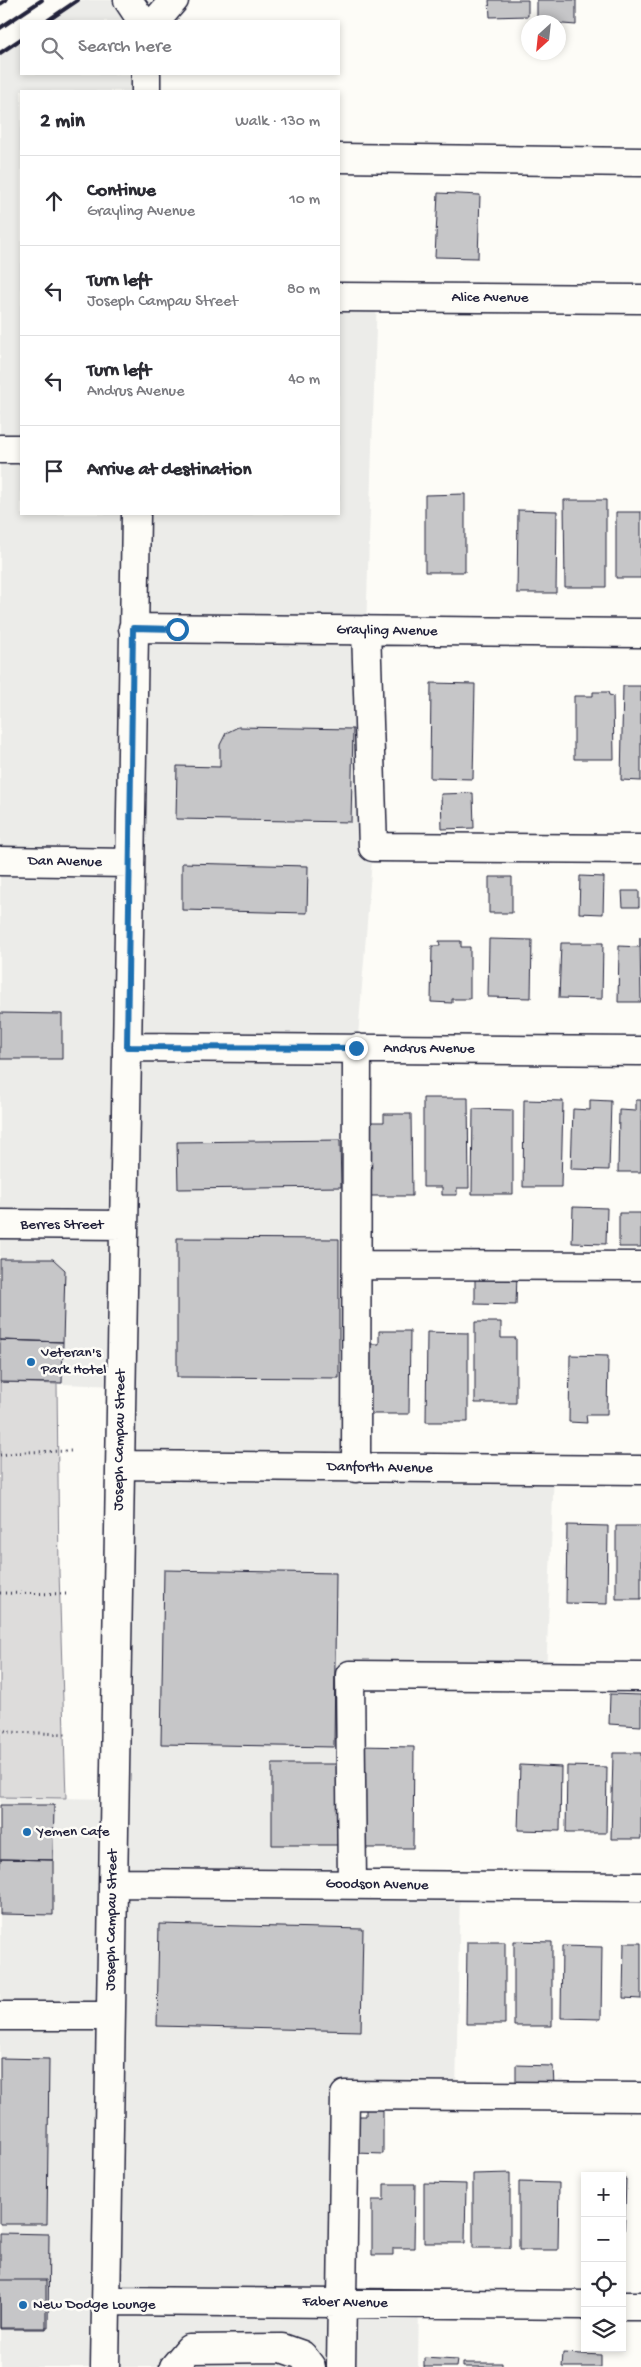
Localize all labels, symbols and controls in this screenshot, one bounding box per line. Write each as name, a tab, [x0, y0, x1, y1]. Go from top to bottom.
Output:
north arrow	[521, 15, 566, 60]
search box	[20, 20, 340, 75]
icon: search	[38, 34, 66, 62]
text: Search here	[78, 36, 172, 59]
text: 2 min	[40, 110, 85, 135]
text: Walk · 130 m	[235, 113, 320, 132]
text: Continue	[87, 180, 156, 203]
icon: ahead	[40, 187, 68, 215]
text: 10 m	[289, 191, 320, 210]
text: Grayling Avenue	[87, 203, 195, 222]
text: Turn left	[87, 270, 151, 293]
icon: left	[40, 277, 68, 305]
text: 80 m	[287, 281, 320, 300]
street label: Alice Avenue	[452, 289, 529, 307]
text: Joseph Campau Street	[87, 293, 238, 312]
text: Turn left	[87, 360, 151, 383]
icon: left	[40, 367, 68, 395]
text: 40 m	[288, 371, 320, 390]
text: Andrus Avenue	[87, 383, 184, 402]
icon: arrive	[40, 457, 68, 485]
text: Arrive at destination	[87, 459, 251, 482]
route start	[166, 618, 189, 641]
street label: Grayling Avenue	[336, 621, 438, 641]
street label: Dan Avenue	[27, 852, 102, 872]
route end	[345, 1037, 368, 1060]
street label: Andrus Avenue	[383, 1040, 475, 1058]
street label: Berres Street	[20, 1216, 105, 1234]
place label: Veteran's Park Hotel	[40, 1344, 107, 1379]
marker: Veteran's Park Hotel	[25, 1356, 37, 1368]
street label: Joseph Campau Street	[110, 1367, 130, 1511]
street label: Danforth Avenue	[326, 1458, 433, 1478]
place label: Yemen Cafe	[35, 1823, 110, 1841]
marker: Yemen Cafe	[21, 1826, 33, 1838]
street label: Joseph Campau Street	[102, 1847, 122, 1991]
street label: Goodson Avenue	[325, 1875, 429, 1895]
map controls	[581, 2172, 626, 2352]
button: +	[581, 2172, 626, 2217]
button: −	[581, 2217, 626, 2262]
button: locate	[581, 2262, 626, 2307]
street label: Faber Avenue	[301, 2293, 388, 2313]
place label: New Dodge Lounge	[33, 2296, 156, 2314]
marker: New Dodge Lounge	[17, 2299, 29, 2311]
button: layers	[581, 2307, 626, 2352]

